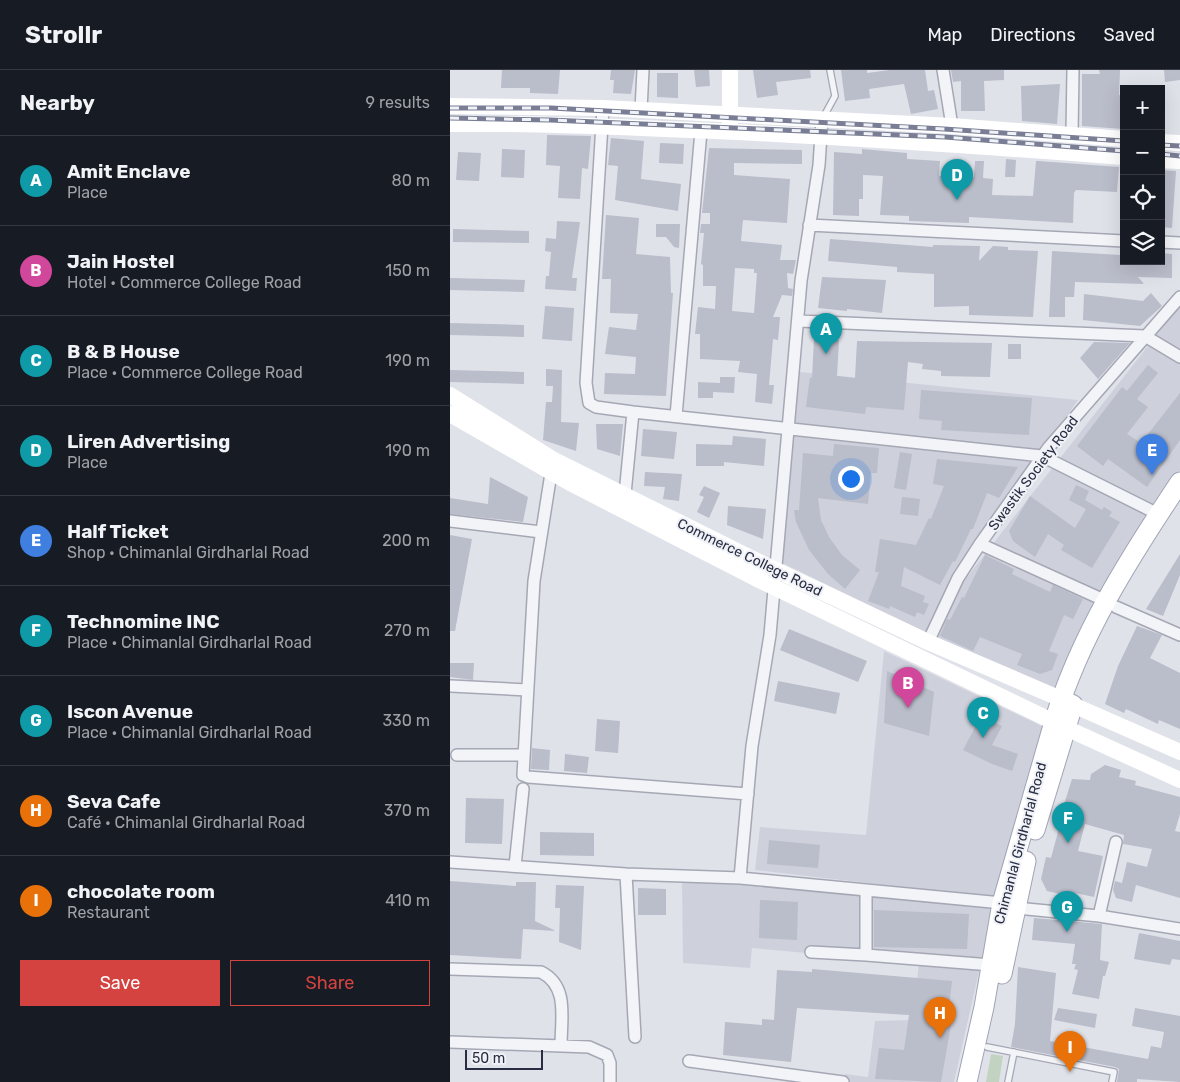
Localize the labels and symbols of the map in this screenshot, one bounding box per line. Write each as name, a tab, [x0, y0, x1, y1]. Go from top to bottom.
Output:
pin: D	[941, 159, 973, 200]
pin: A	[810, 313, 842, 354]
street label: Swastik Society Road	[985, 413, 1082, 534]
pin: E	[1136, 434, 1168, 475]
your location	[838, 466, 864, 492]
street label: Commerce College Road	[675, 515, 825, 600]
pin: B	[892, 667, 924, 708]
pin: C	[967, 697, 999, 738]
street label: Chimanlal Girdharlal Road	[991, 760, 1050, 926]
pin: F	[1052, 802, 1084, 843]
pin: G	[1051, 891, 1083, 932]
pin: H	[924, 997, 956, 1038]
pin: I	[1054, 1031, 1086, 1072]
scale bar	[465, 1047, 542, 1070]

